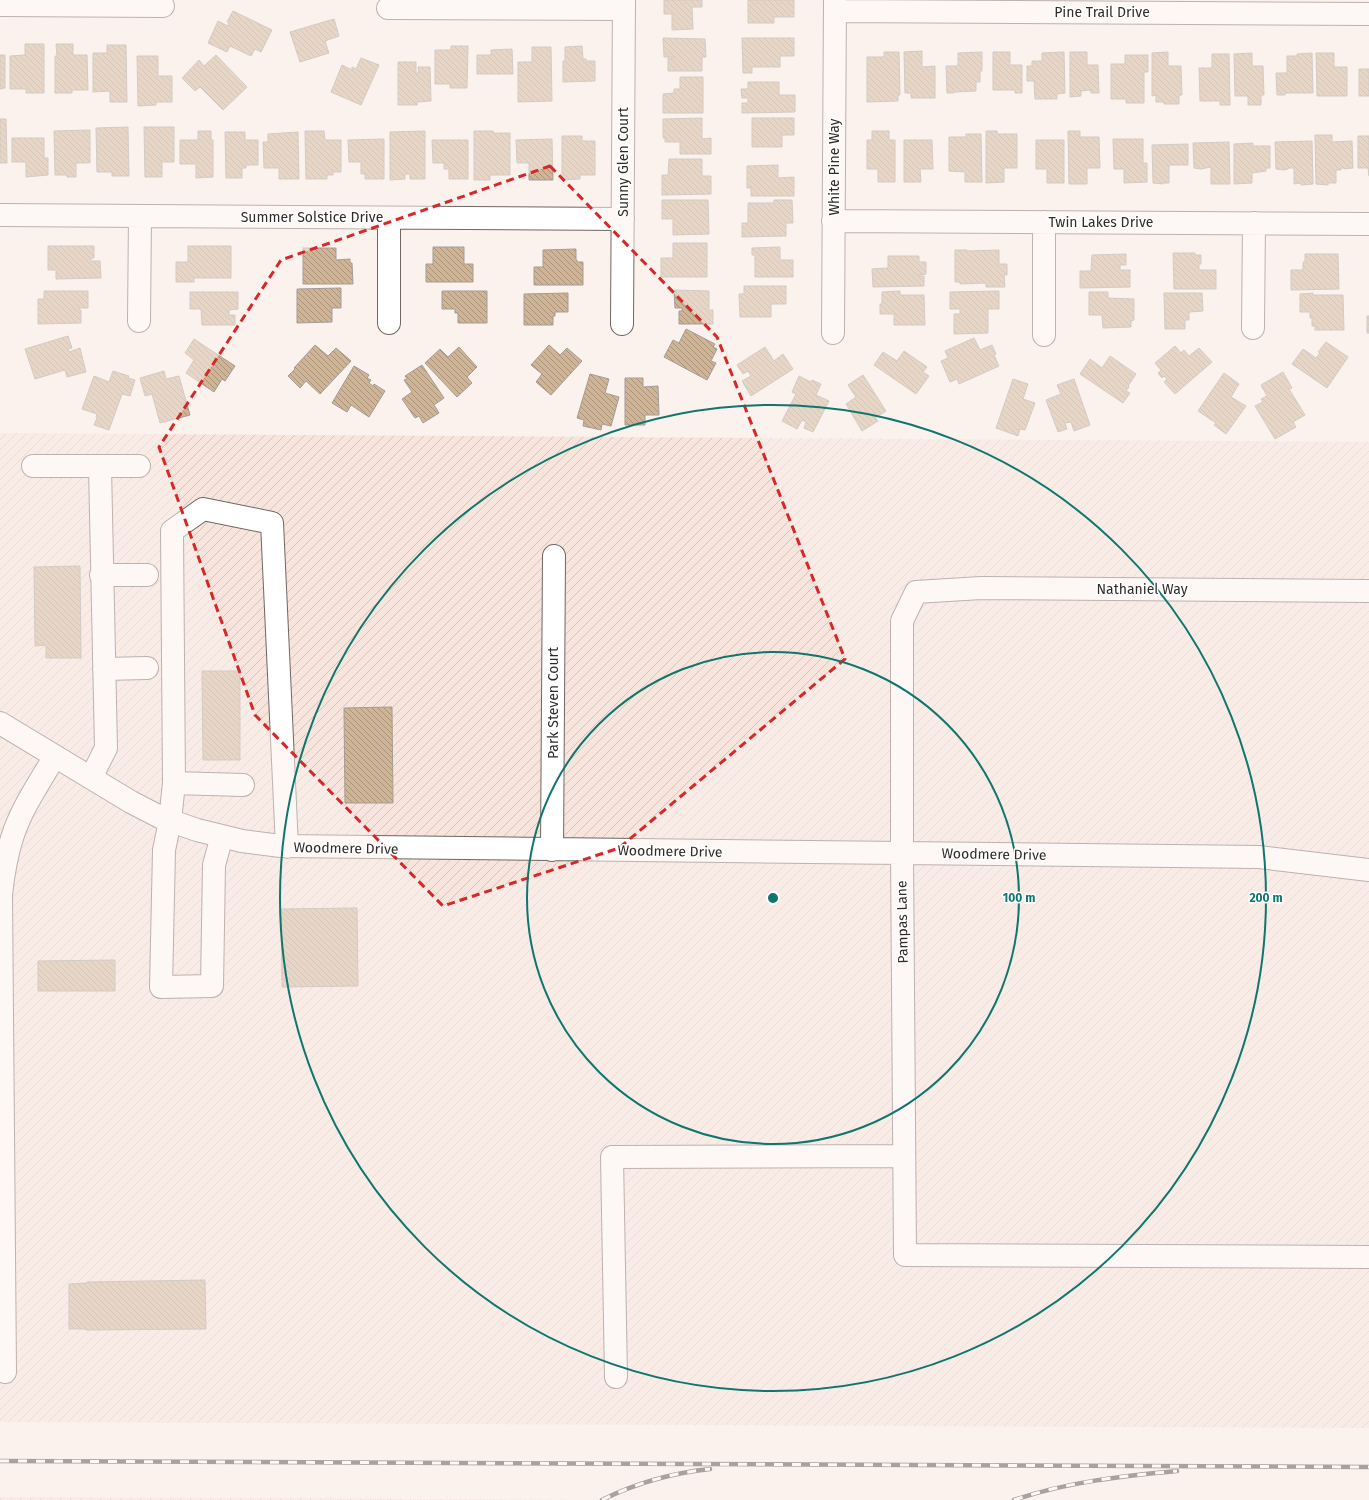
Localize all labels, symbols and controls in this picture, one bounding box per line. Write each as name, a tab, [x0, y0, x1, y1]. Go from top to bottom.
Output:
street label: Pine Trail Drive	[1054, 4, 1150, 21]
street label: Sunny Glen Court	[615, 106, 632, 217]
street label: White Pine Way	[826, 118, 843, 215]
street label: Summer Solstice Drive	[241, 209, 383, 226]
street label: Twin Lakes Drive	[1049, 214, 1153, 231]
street label: Nathaniel Way	[1096, 581, 1188, 598]
street label: Park Steven Court	[545, 646, 562, 759]
street label: Woodmere Drive	[293, 839, 399, 858]
street label: Woodmere Drive	[617, 842, 723, 861]
street label: Woodmere Drive	[941, 845, 1047, 864]
street label: Pampas Lane	[893, 880, 912, 964]
centre of rings	[766, 891, 780, 905]
text: 100 m	[1003, 891, 1035, 905]
text: 200 m	[1249, 891, 1283, 905]

